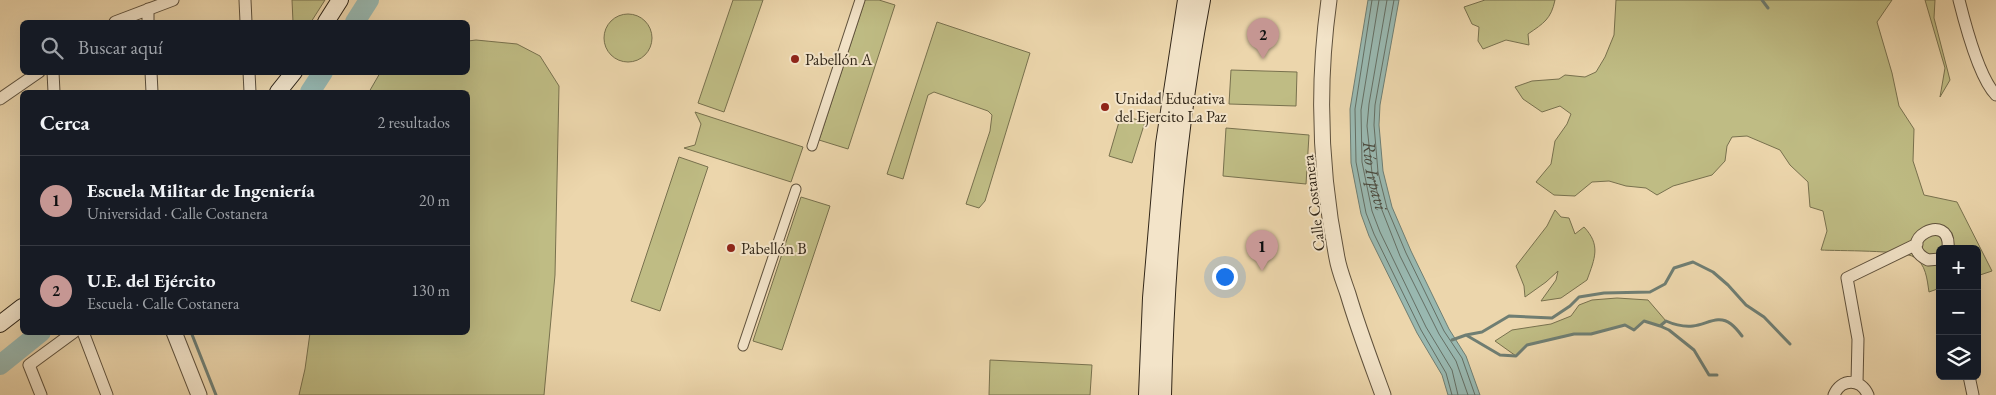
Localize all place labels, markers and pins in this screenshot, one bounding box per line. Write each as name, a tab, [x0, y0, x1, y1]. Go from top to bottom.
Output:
pin: 2	[1247, 18, 1279, 59]
place label: Pabellón A	[805, 49, 873, 70]
marker: Pabellón A	[789, 53, 801, 65]
place label: Unidad Educativa del Ejercito La Paz	[1115, 88, 1226, 127]
marker: Unidad Educativa del Ejercito La Paz	[1099, 101, 1111, 113]
pin: 1	[1246, 230, 1278, 271]
place label: Pabellón B	[741, 238, 807, 259]
marker: Pabellón B	[725, 242, 737, 254]

